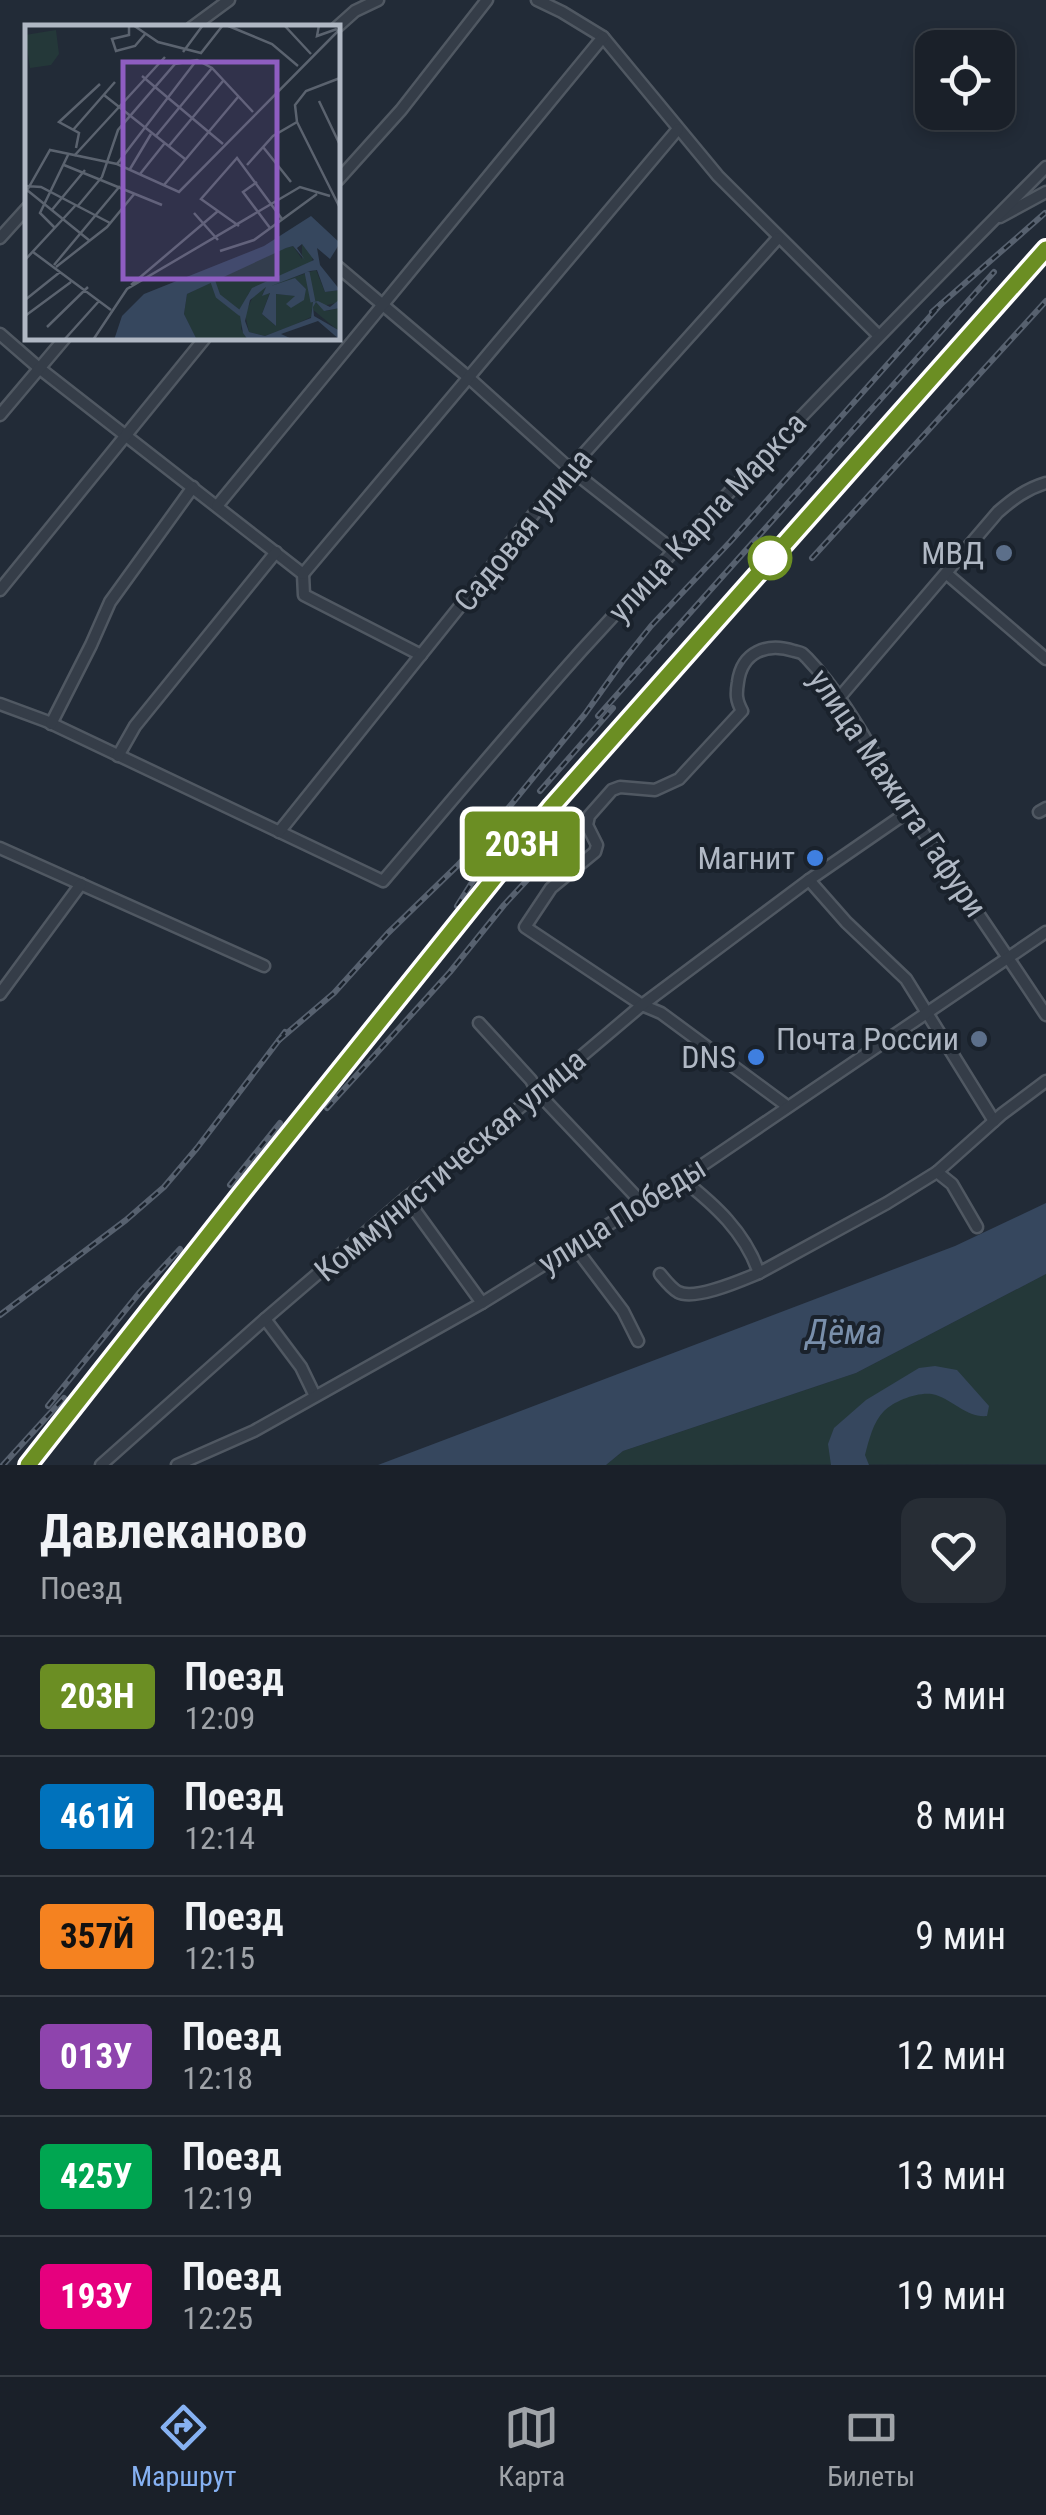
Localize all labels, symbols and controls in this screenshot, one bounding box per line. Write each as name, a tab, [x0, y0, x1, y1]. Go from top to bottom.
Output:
inset map	[25, 25, 340, 340]
map controls	[915, 30, 1015, 130]
button: locate	[915, 30, 1015, 130]
street label: улица Карла Маркса	[600, 404, 814, 630]
street label: Садовая улица	[446, 441, 600, 619]
place label: МВД	[921, 534, 984, 572]
unlabelled marker	[749, 537, 791, 579]
marker: МВД	[993, 542, 1015, 564]
street label: улица Мажита Гафури	[801, 662, 995, 924]
line badge: 203Н	[452, 812, 592, 876]
text: 203Н	[485, 824, 559, 865]
place label: Магнит	[697, 839, 795, 877]
marker: Магнит	[804, 847, 826, 869]
place label: Почта России	[776, 1020, 959, 1058]
marker: Почта России	[968, 1028, 990, 1050]
place label: DNS	[681, 1038, 736, 1076]
street label: Коммунистическая улица	[307, 1041, 593, 1289]
marker: DNS	[745, 1046, 767, 1068]
street label: улица Победы	[531, 1149, 713, 1281]
water label: Дёма	[804, 1312, 882, 1353]
button: heart	[901, 1498, 1006, 1603]
text: Давлеканово	[40, 1503, 307, 1560]
text: Поезд	[40, 1569, 122, 1607]
text: Поезд	[185, 1655, 284, 1699]
text: 3 мин	[915, 1674, 1006, 1718]
text: 203Н	[60, 1676, 135, 1717]
text: 12:09	[185, 1699, 255, 1737]
text: Поезд	[184, 1775, 283, 1819]
text: 8 мин	[915, 1794, 1006, 1838]
text: 461Й	[60, 1796, 134, 1837]
text: 12:14	[184, 1819, 255, 1857]
text: Поезд	[184, 1895, 283, 1939]
text: 9 мин	[915, 1914, 1006, 1958]
text: 357Й	[60, 1916, 134, 1957]
text: 12:15	[184, 1939, 255, 1977]
text: Поезд	[182, 2015, 281, 2059]
text: 12 мин	[897, 2034, 1006, 2078]
text: 013У	[60, 2036, 132, 2077]
text: 12:18	[182, 2059, 253, 2097]
text: Поезд	[182, 2135, 281, 2179]
text: 13 мин	[897, 2154, 1006, 2198]
text: 425У	[60, 2156, 132, 2197]
text: 12:19	[182, 2179, 253, 2217]
text: Поезд	[182, 2255, 281, 2299]
text: 19 мин	[897, 2274, 1006, 2318]
text: 193У	[60, 2276, 132, 2317]
text: 12:25	[182, 2299, 253, 2337]
tab: Маршрут	[131, 2400, 236, 2493]
tab: Карта	[498, 2400, 565, 2493]
tab: Билеты	[827, 2400, 915, 2493]

